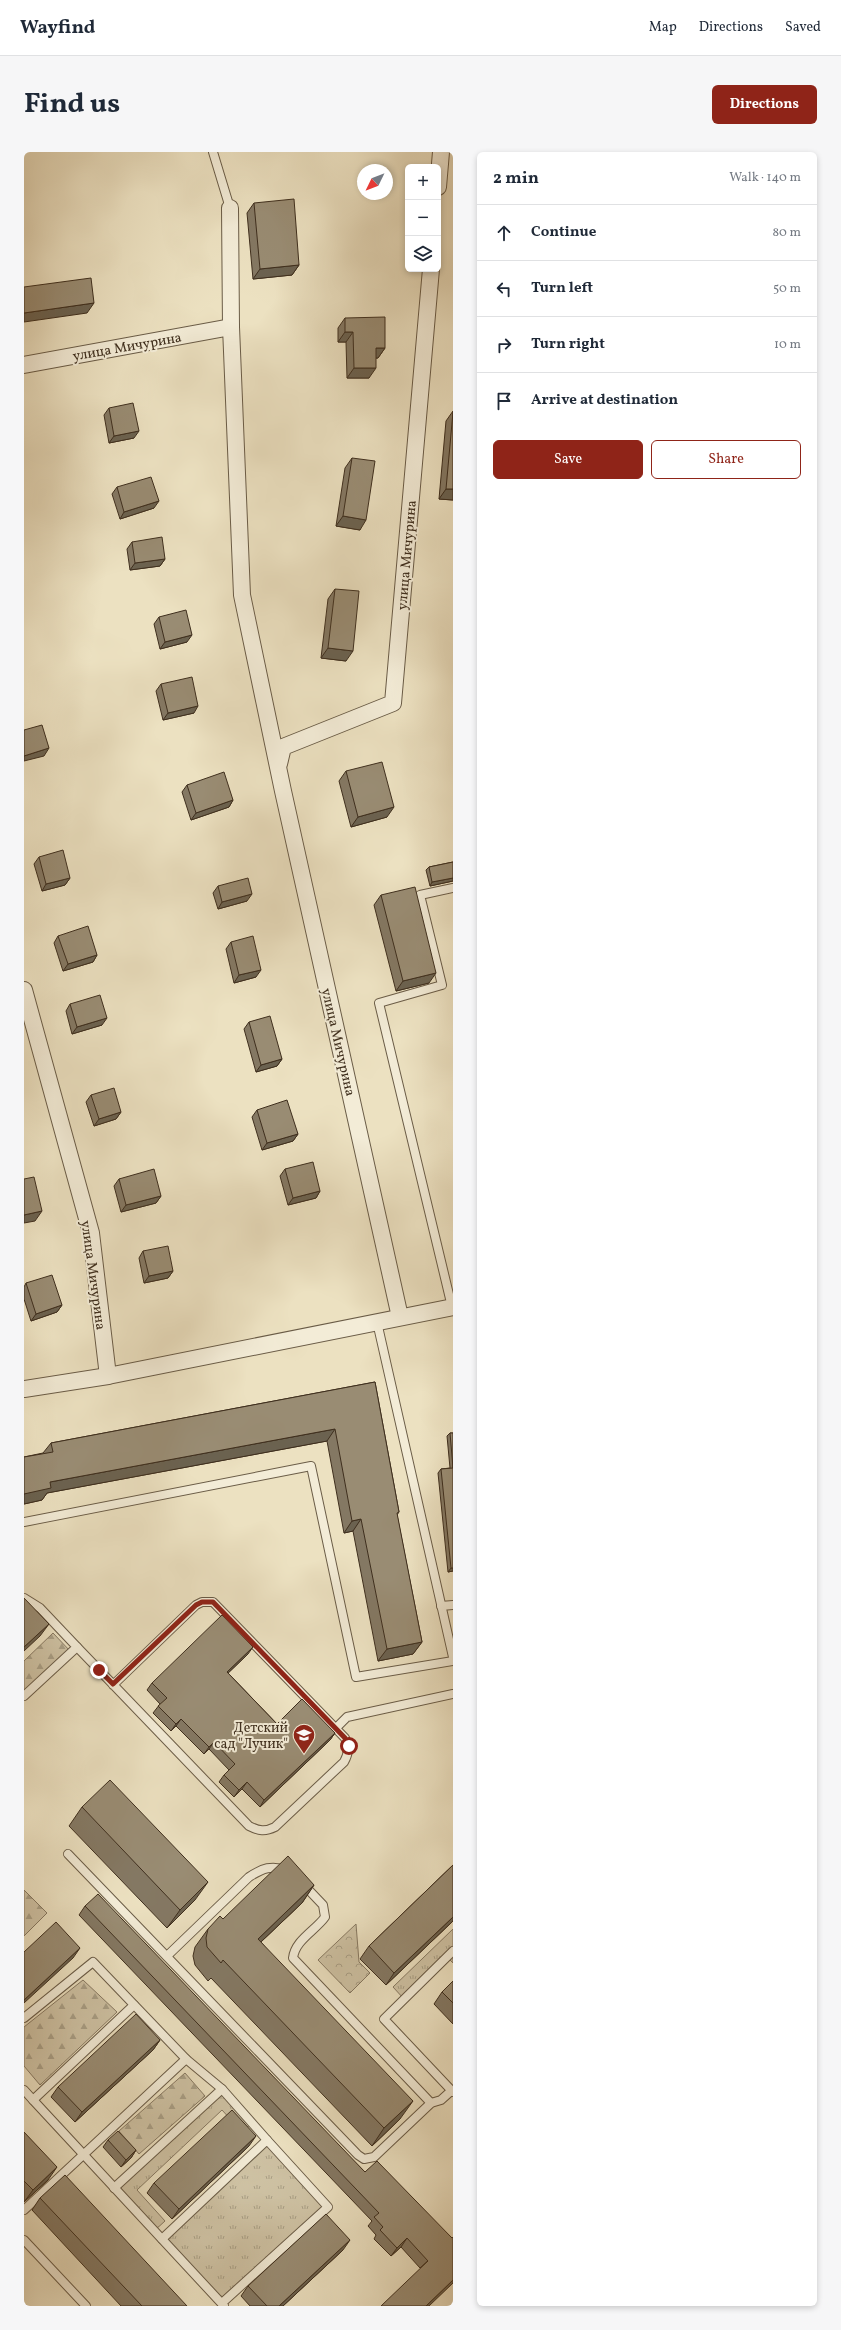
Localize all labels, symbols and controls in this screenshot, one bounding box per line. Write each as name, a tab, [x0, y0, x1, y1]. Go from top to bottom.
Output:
text: Wayfind	[20, 15, 95, 41]
text: Map	[649, 18, 677, 37]
text: Directions	[699, 18, 763, 37]
text: Saved	[785, 18, 821, 37]
text: Find us	[24, 85, 120, 124]
button: Directions	[712, 85, 817, 124]
north arrow	[357, 164, 393, 200]
map controls	[405, 164, 441, 272]
button: +	[405, 164, 441, 200]
text: 2 min	[493, 167, 539, 190]
text: Walk · 140 m	[729, 169, 801, 187]
button: −	[405, 200, 441, 236]
icon: ahead	[493, 222, 515, 244]
text: Continue	[531, 222, 596, 243]
text: 80 m	[772, 224, 801, 242]
button: layers	[405, 236, 441, 272]
icon: left	[493, 278, 515, 300]
text: Turn left	[531, 278, 593, 299]
text: 50 m	[773, 280, 801, 298]
street label: улица Мичурина	[71, 329, 183, 366]
icon: right	[493, 334, 515, 356]
text: Turn right	[531, 334, 605, 355]
text: 10 m	[774, 336, 801, 354]
icon: arrive	[493, 390, 515, 412]
text: Arrive at destination	[531, 390, 678, 411]
button: Save	[493, 440, 643, 479]
button: Share	[651, 440, 801, 479]
street label: улица Мичурина	[393, 499, 422, 611]
street label: улица Мичурина	[316, 986, 359, 1098]
street label: улица Мичурина	[75, 1219, 110, 1331]
route end	[90, 1661, 108, 1679]
place label: Детский сад "Лучик"	[214, 1719, 288, 1754]
school or university icon: Детский сад "Лучик"	[291, 1722, 317, 1755]
route start	[340, 1737, 358, 1755]

